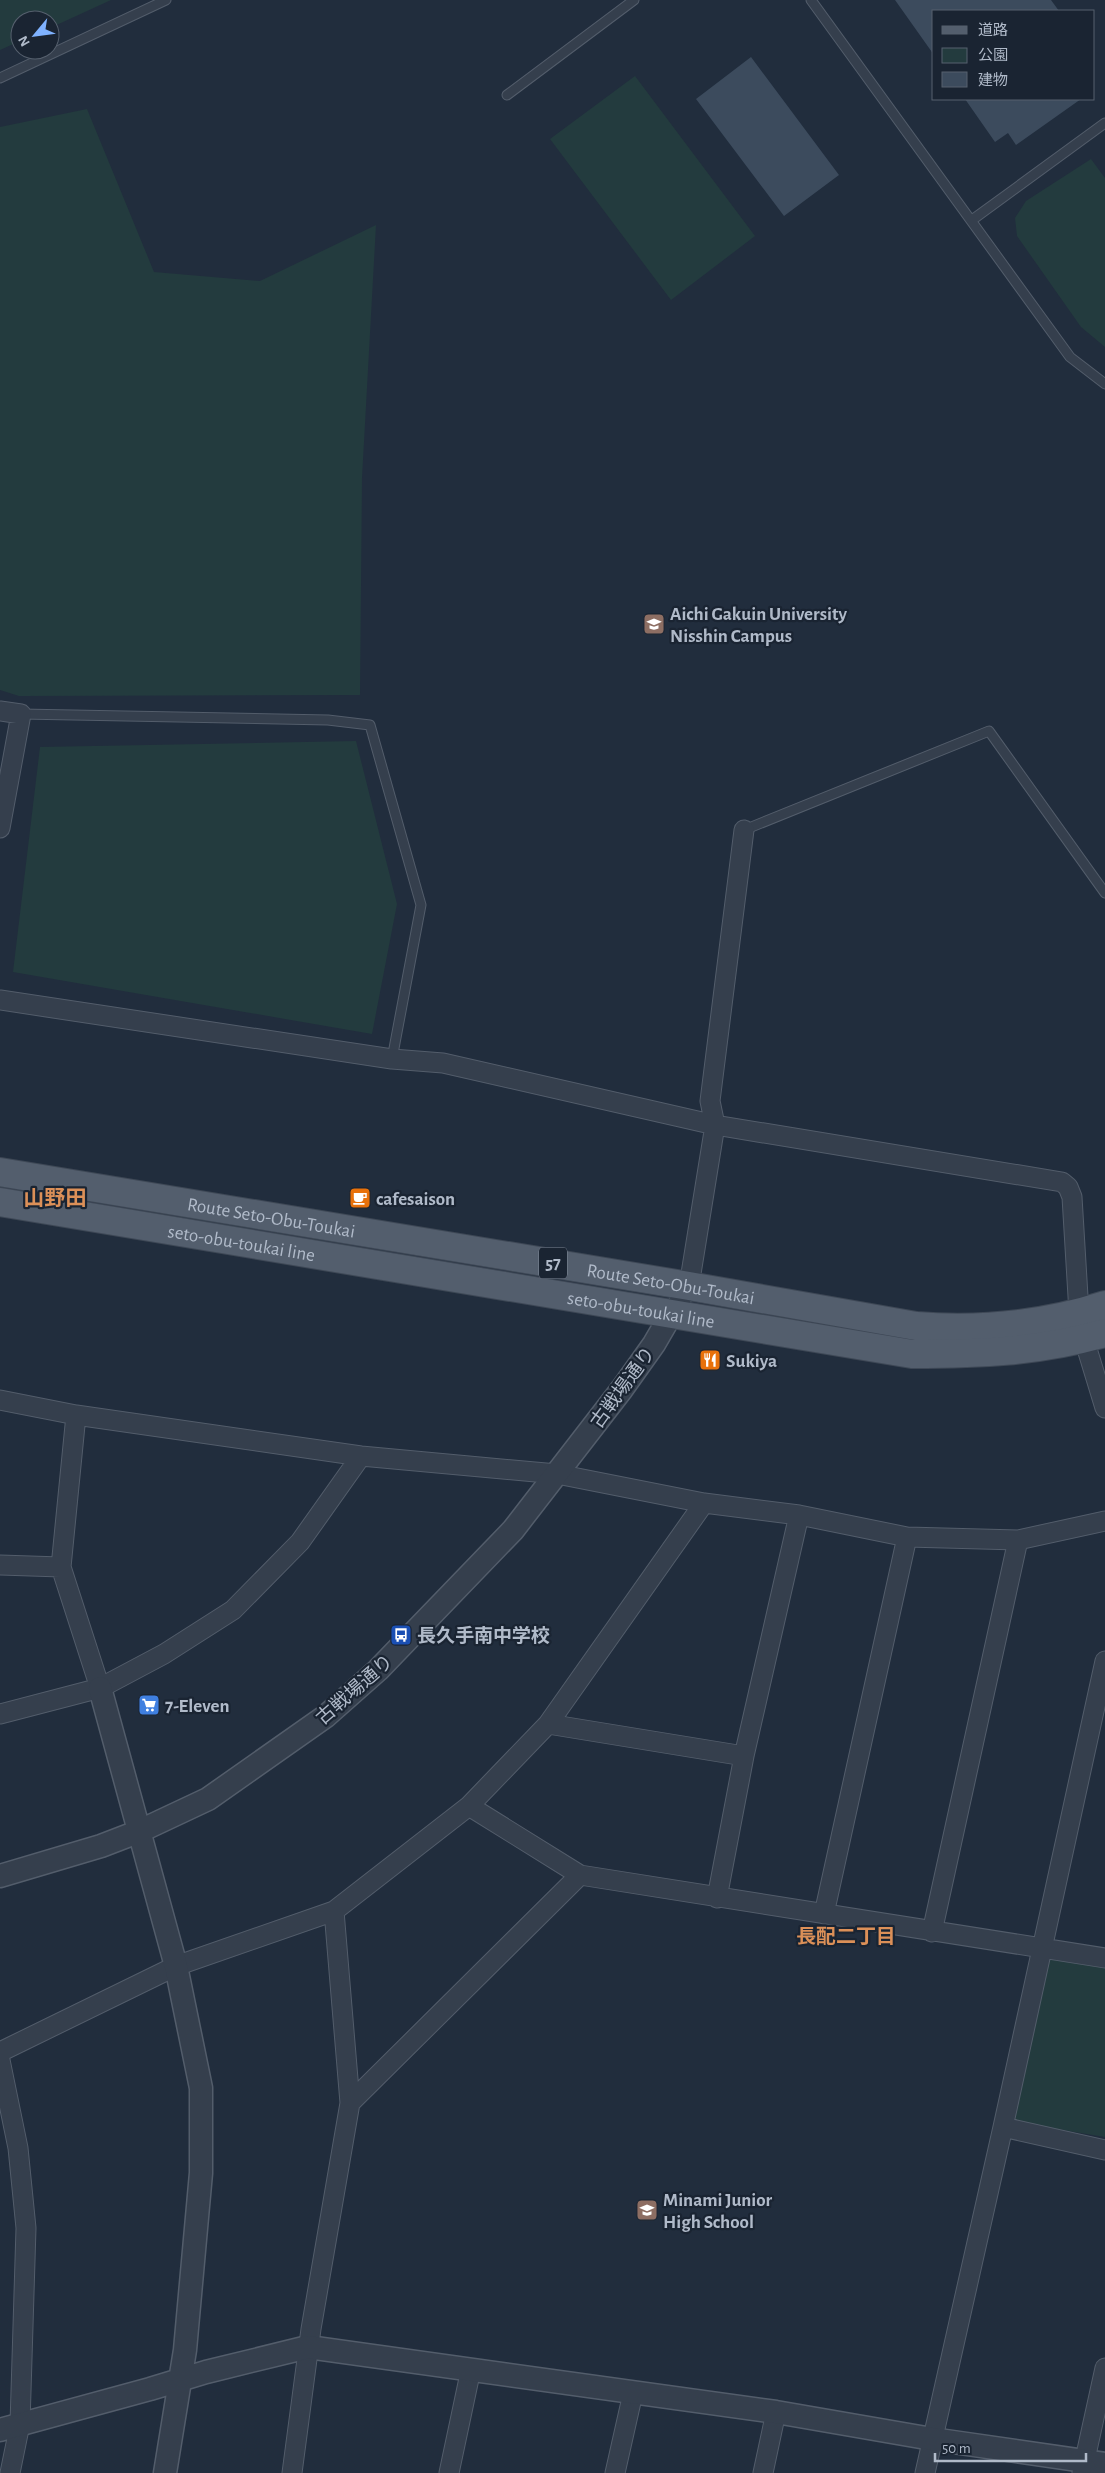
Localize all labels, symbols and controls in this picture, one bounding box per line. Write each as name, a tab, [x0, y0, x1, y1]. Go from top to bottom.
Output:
north arrow	[10, 10, 60, 60]
legend	[932, 10, 1095, 100]
text: 道路	[978, 22, 1008, 38]
text: N	[16, 33, 33, 48]
text: 公園	[978, 47, 1008, 63]
text: 建物	[978, 72, 1008, 88]
place label: Aichi Gakuin University Nisshin Campus	[670, 605, 847, 646]
school or university icon: Aichi Gakuin University Nisshin Campus	[642, 612, 666, 636]
cafe icon: cafesaison	[348, 1186, 372, 1210]
district label: 山野田	[24, 1187, 87, 1209]
place label: cafesaison	[376, 1190, 455, 1209]
street label: Route Seto-Obu-Toukai	[186, 1195, 356, 1242]
street label: seto-obu-toukai line	[166, 1222, 316, 1265]
road number: 57	[539, 1248, 567, 1278]
street label: Route Seto-Obu-Toukai	[585, 1261, 756, 1308]
street label: seto-obu-toukai line	[566, 1289, 716, 1332]
street label: 古戦場通り	[587, 1343, 659, 1432]
restaurant icon: Sukiya	[698, 1348, 722, 1372]
place label: Sukiya	[726, 1352, 777, 1371]
bus stop icon: 長久手南中学校	[389, 1623, 413, 1647]
place label: 長久手南中学校	[417, 1625, 550, 1646]
street label: 古戦場通り	[312, 1651, 397, 1728]
supermarket icon: 7-Eleven	[137, 1693, 161, 1717]
place label: 7-Eleven	[165, 1697, 229, 1716]
district label: 長配二丁目	[796, 1926, 896, 1947]
place label: Minami Junior High School	[663, 2191, 773, 2232]
school or university icon: Minami Junior High School	[635, 2198, 659, 2222]
scale bar	[935, 2430, 1086, 2462]
text: 50 m	[942, 2441, 971, 2456]

